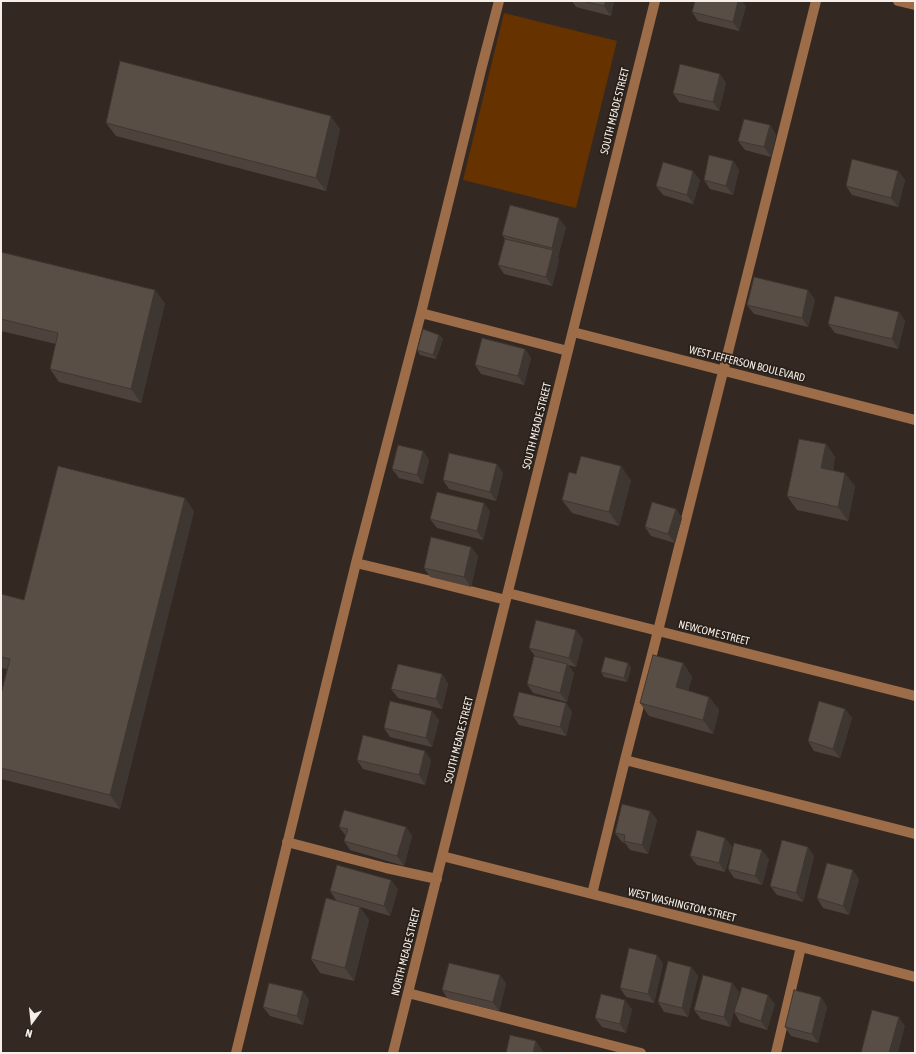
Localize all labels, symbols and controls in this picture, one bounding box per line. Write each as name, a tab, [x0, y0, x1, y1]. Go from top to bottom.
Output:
street label: SOUTH MEADE STREET	[598, 66, 632, 156]
street label: WEST JEFFERSON BOULEVARD	[688, 343, 806, 385]
street label: SOUTH MEADE STREET	[520, 381, 554, 471]
street label: NEWCOME STREET	[677, 618, 751, 648]
street label: SOUTH MEADE STREET	[442, 695, 476, 785]
street label: WEST WASHINGTON STREET	[627, 885, 737, 925]
street label: NORTH MEADE STREET	[389, 907, 423, 997]
north arrow	[12, 1002, 52, 1042]
text: N	[24, 1027, 34, 1040]

